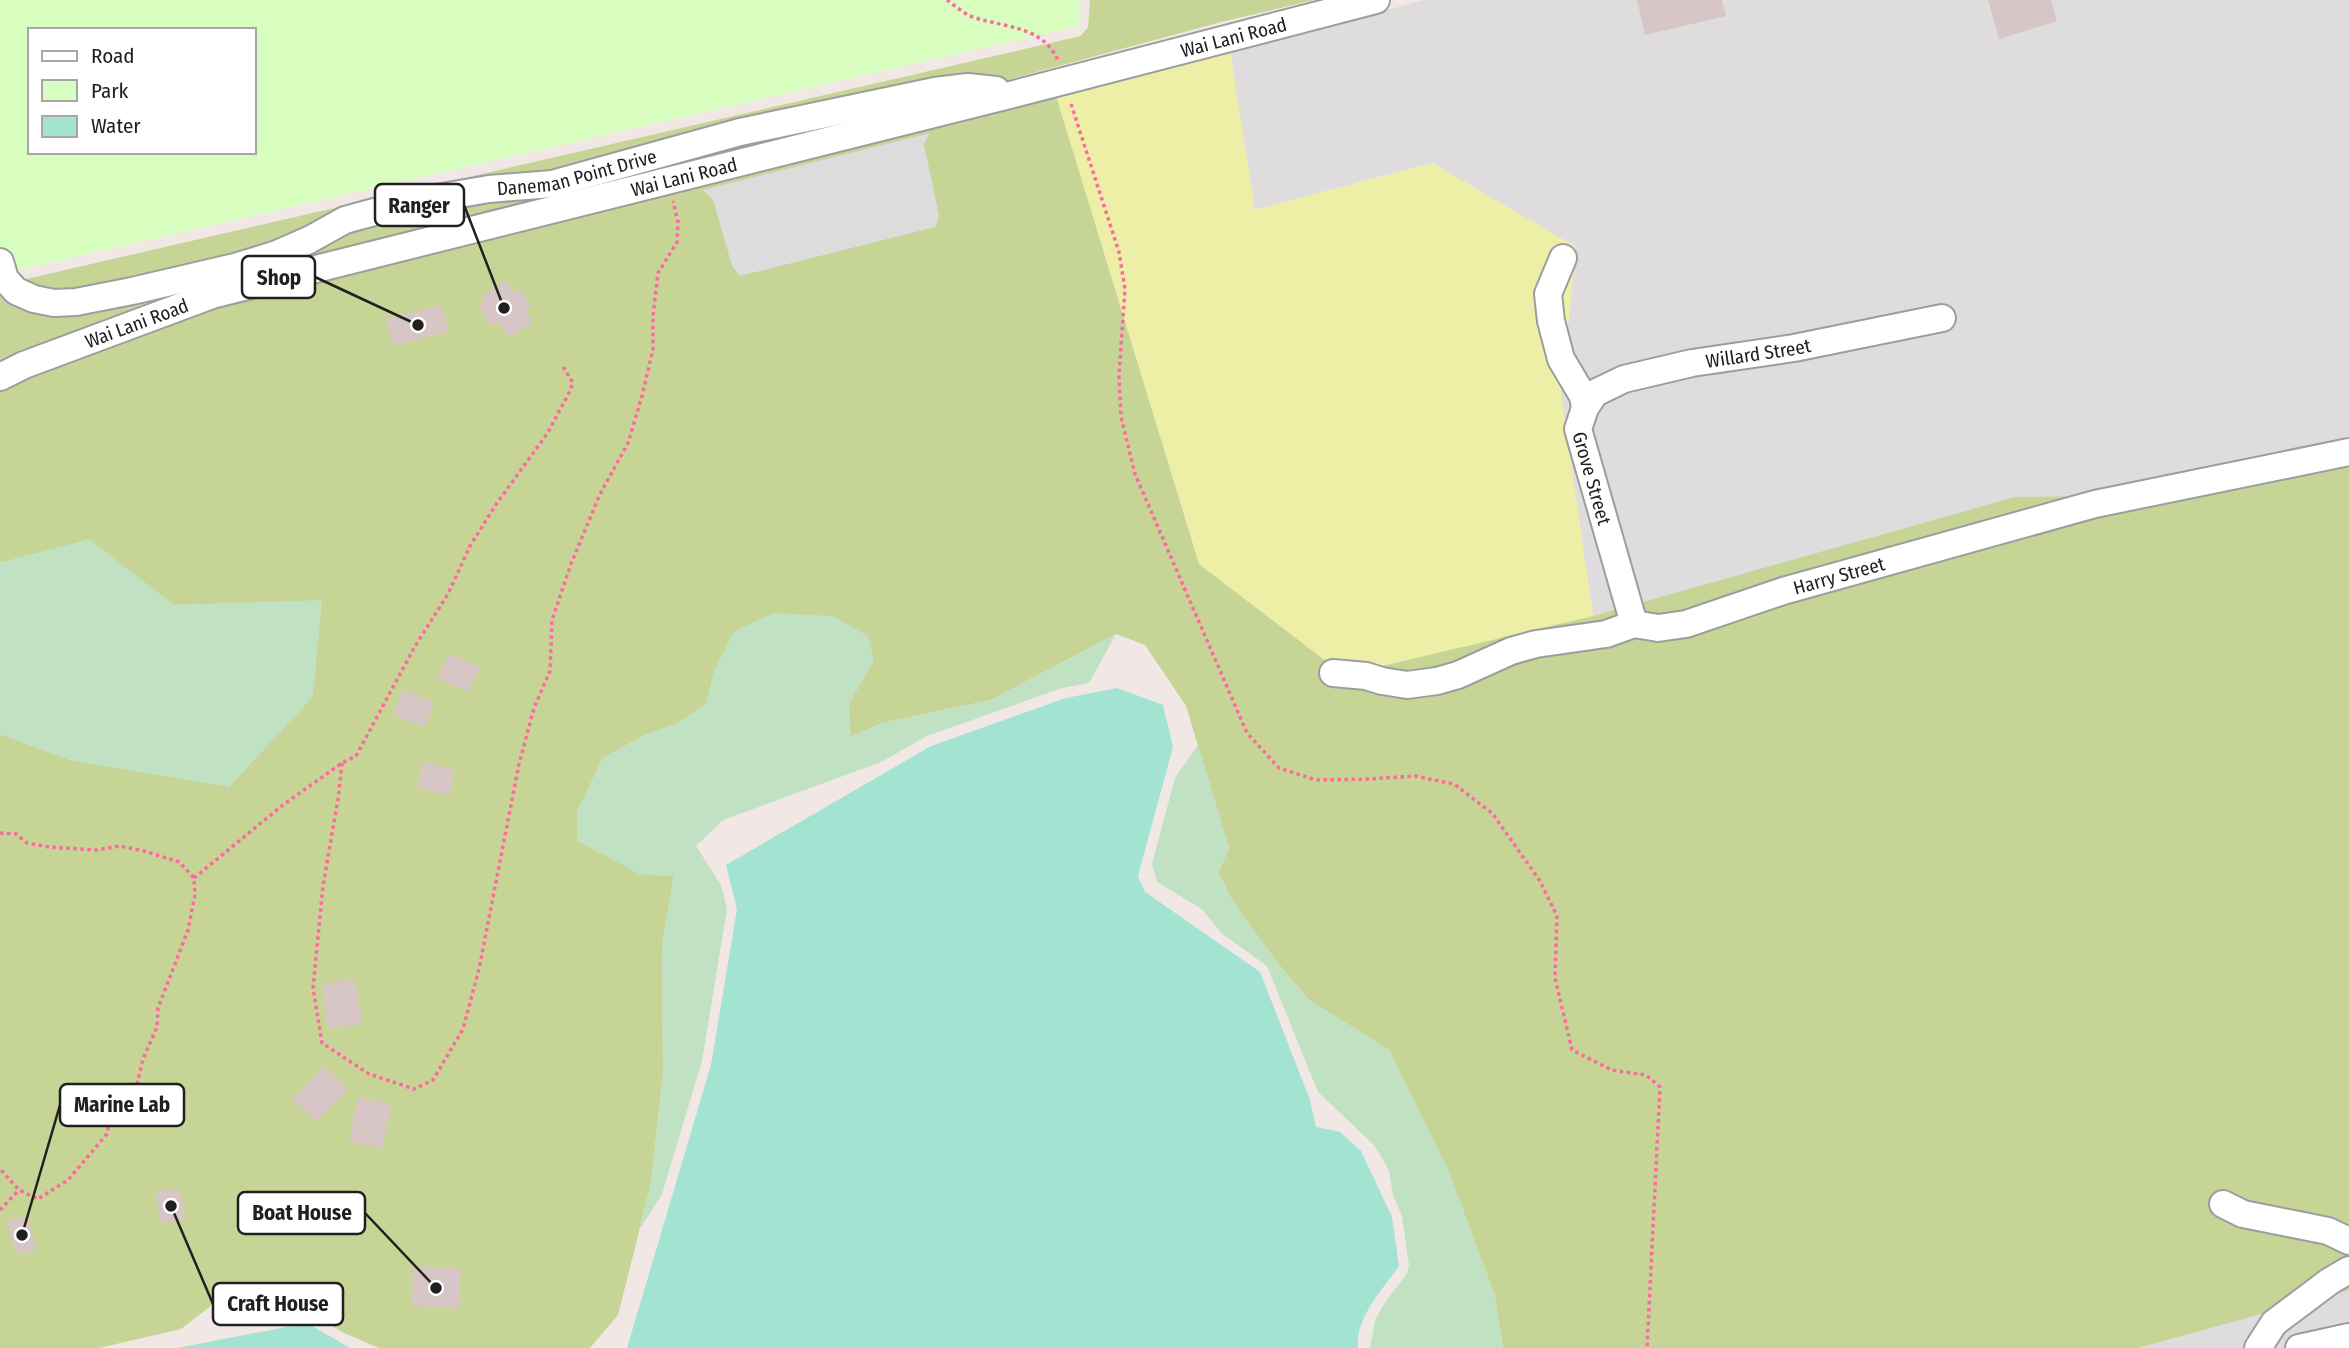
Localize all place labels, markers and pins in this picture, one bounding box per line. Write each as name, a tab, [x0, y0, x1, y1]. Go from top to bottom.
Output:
callout: Ranger	[375, 184, 464, 226]
callout: Shop	[242, 256, 315, 298]
callout: Marine Lab	[60, 1084, 184, 1126]
callout: Boat House	[238, 1192, 365, 1234]
callout: Craft House	[213, 1283, 343, 1325]

